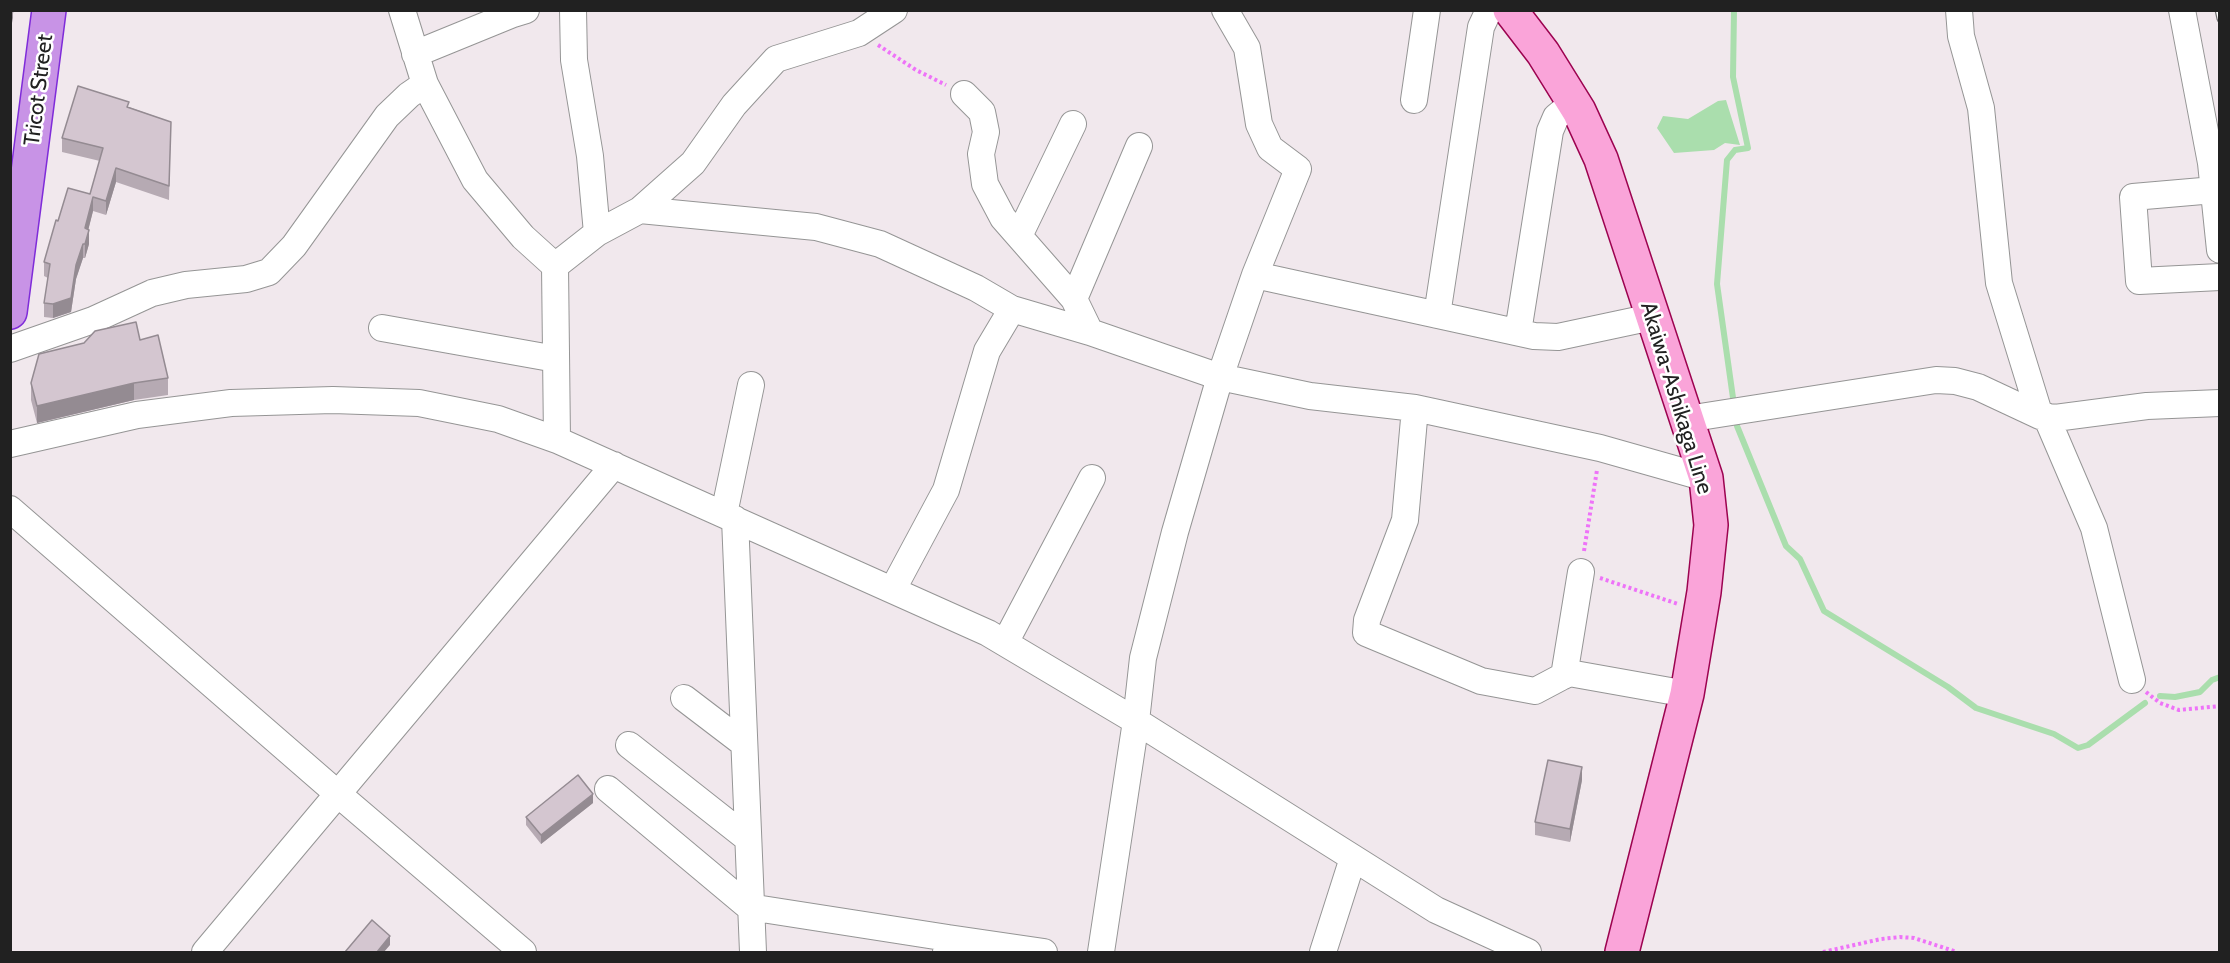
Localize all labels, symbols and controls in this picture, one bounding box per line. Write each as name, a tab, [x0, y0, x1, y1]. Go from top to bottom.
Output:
street label: Tricot Street	[19, 33, 59, 147]
street label: Akaiwa-Ashikaga Line	[1634, 299, 1718, 497]

